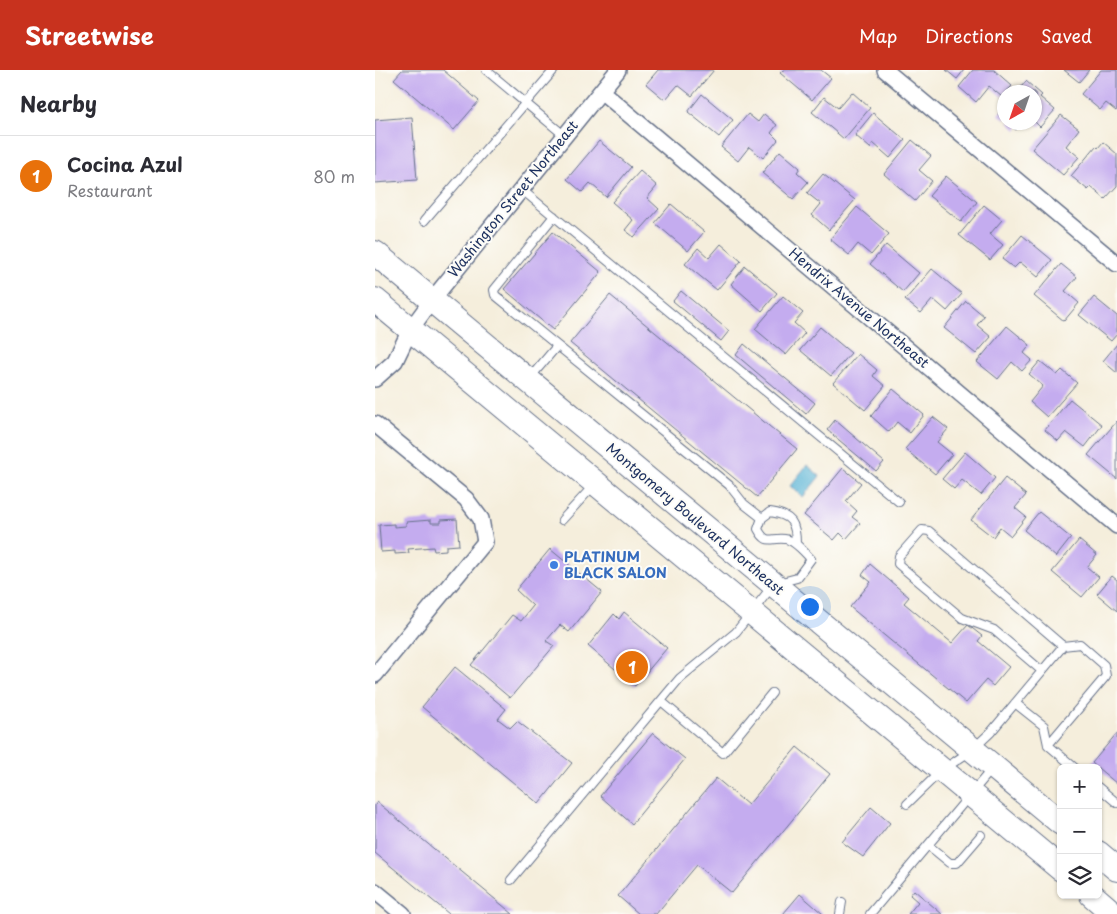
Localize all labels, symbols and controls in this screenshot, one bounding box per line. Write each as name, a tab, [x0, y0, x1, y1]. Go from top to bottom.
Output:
text: Streetwise	[25, 17, 154, 53]
text: Map	[859, 22, 897, 49]
text: Directions	[925, 22, 1013, 49]
text: Saved	[1041, 22, 1092, 49]
north arrow	[997, 85, 1042, 130]
text: Nearby	[20, 87, 97, 119]
street label: Washington Street Northeast	[442, 115, 583, 282]
text: Cocina Azul	[67, 150, 182, 178]
text: 1	[32, 164, 40, 188]
text: 80 m	[313, 164, 355, 188]
text: Restaurant	[67, 178, 153, 202]
street label: Hendrix Avenue Northeast	[785, 243, 934, 373]
street label: Montgomery Boulevard Northeast	[602, 438, 789, 600]
place label: PLATINUM BLACK SALON	[564, 546, 667, 583]
marker: PLATINUM BLACK SALON	[548, 559, 560, 571]
your location	[797, 594, 823, 620]
pin: 1	[616, 648, 648, 686]
map controls	[1057, 764, 1102, 899]
button: +	[1057, 764, 1102, 809]
button: −	[1057, 809, 1102, 854]
button: layers	[1057, 854, 1102, 899]

